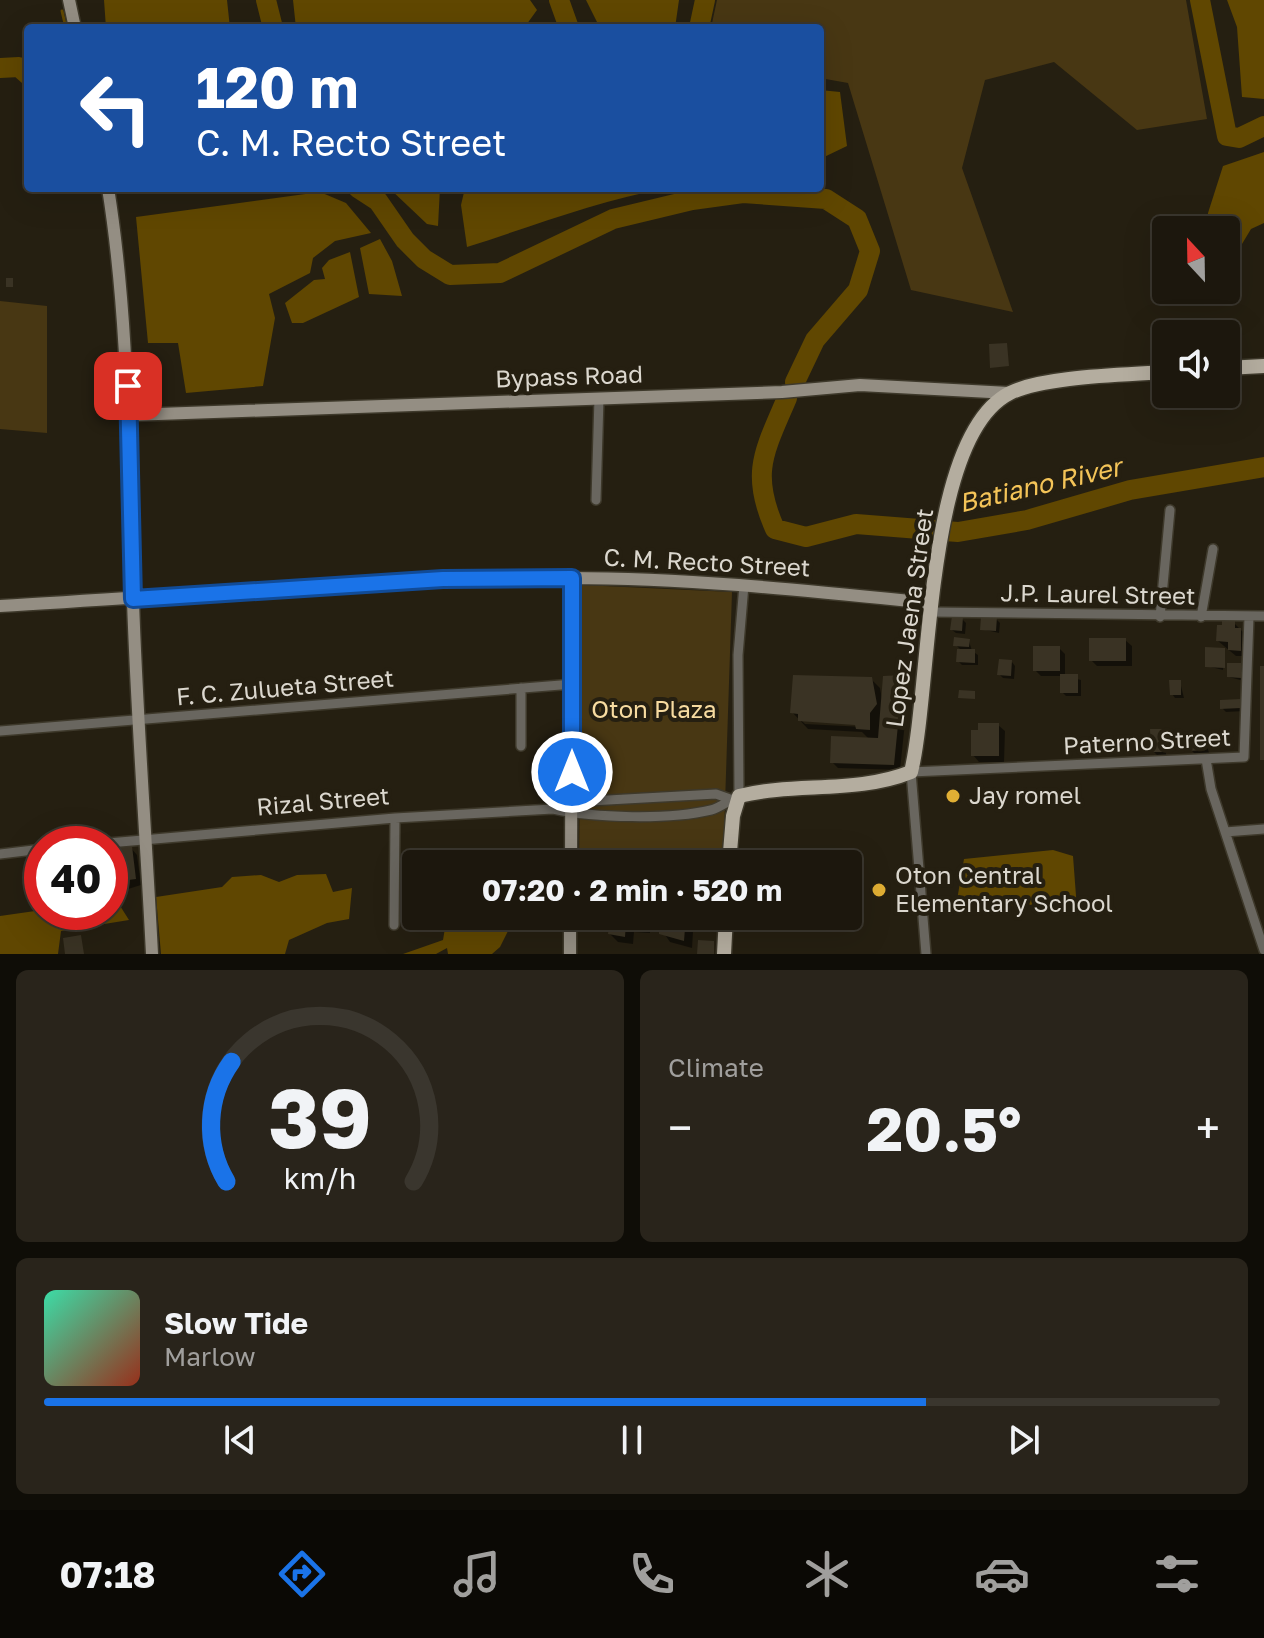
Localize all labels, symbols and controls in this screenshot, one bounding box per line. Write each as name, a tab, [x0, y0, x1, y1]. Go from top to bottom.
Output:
text: 120 m	[196, 53, 358, 120]
icon: left	[64, 56, 168, 160]
text: C. M. Recto Street	[196, 121, 507, 164]
north arrow	[1152, 216, 1240, 304]
map controls	[1152, 216, 1240, 408]
button: sound	[1152, 320, 1240, 408]
pin	[94, 352, 162, 420]
street label: Bypass Road	[495, 358, 643, 393]
icon: arrive	[106, 364, 150, 408]
water label: Batiano River	[956, 450, 1128, 518]
street label: Lopez Jaena Street	[879, 506, 938, 729]
street label: C. M. Recto Street	[603, 542, 811, 581]
street label: J.P. Laurel Street	[1000, 577, 1196, 610]
street label: F. C. Zulueta Street	[175, 663, 395, 710]
park label: Oton Plaza	[591, 694, 717, 723]
street label: Paterno Street	[1062, 722, 1232, 759]
position arrow	[530, 730, 614, 814]
street label: Rizal Street	[255, 780, 391, 821]
place label: Jay romel	[969, 780, 1081, 809]
marker: Jay romel	[944, 787, 962, 805]
speed limit sign: 40	[24, 826, 128, 930]
place label: Oton Central Elementary School	[895, 860, 1113, 917]
text: 07:20 · 2 min · 520 m	[482, 872, 782, 908]
marker: Oton Central Elementary School	[870, 881, 888, 899]
text: Climate	[668, 1052, 764, 1083]
text: 39	[268, 1066, 372, 1166]
text: 20.5°	[867, 1092, 1021, 1164]
text: −	[668, 1101, 692, 1154]
text: +	[1196, 1101, 1220, 1154]
text: km/h	[284, 1161, 356, 1195]
text: Slow Tide	[164, 1305, 308, 1341]
text: Marlow	[164, 1341, 256, 1372]
icon: previous	[218, 1418, 262, 1462]
icon: pause	[610, 1418, 654, 1462]
icon: next	[1002, 1418, 1046, 1462]
icon: directions	[274, 1546, 330, 1602]
icon: music	[449, 1546, 505, 1602]
icon: phone	[624, 1546, 680, 1602]
icon: climate	[799, 1546, 855, 1602]
icon: car	[974, 1546, 1030, 1602]
icon: filters	[1149, 1546, 1205, 1602]
text: 07:18	[59, 1553, 156, 1596]

